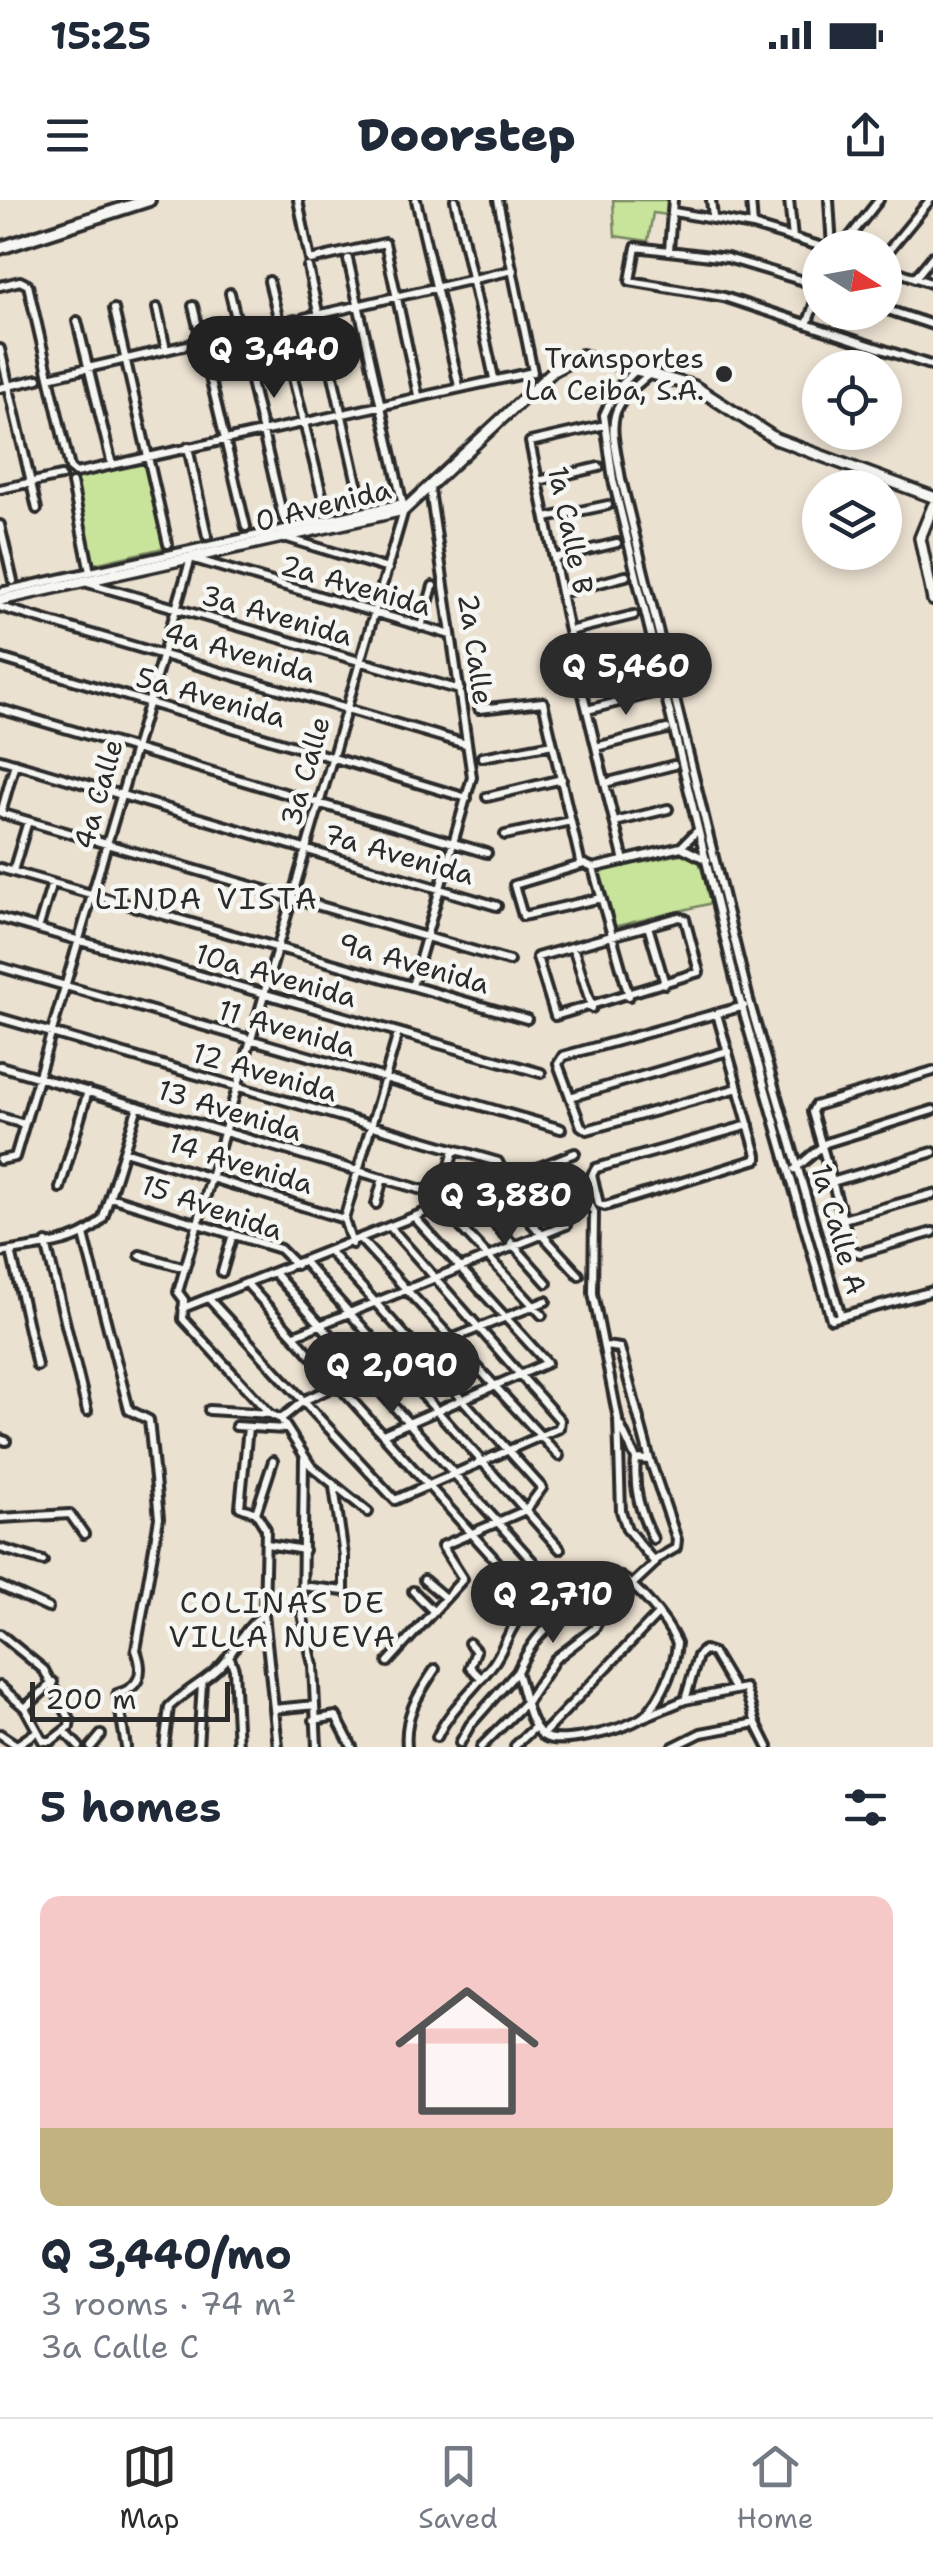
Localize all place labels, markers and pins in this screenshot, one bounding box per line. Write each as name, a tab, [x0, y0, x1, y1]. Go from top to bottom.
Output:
pin: Q 3,440	[182, 316, 366, 401]
place label: Transportes La Ceiba, S.A.	[524, 339, 704, 409]
marker: Transportes La Ceiba, S.A.	[713, 363, 735, 385]
pin: Q 5,460	[534, 633, 718, 718]
pin: Q 3,880	[414, 1162, 598, 1247]
pin: Q 2,090	[300, 1332, 484, 1417]
pin: Q 2,710	[461, 1561, 645, 1646]

